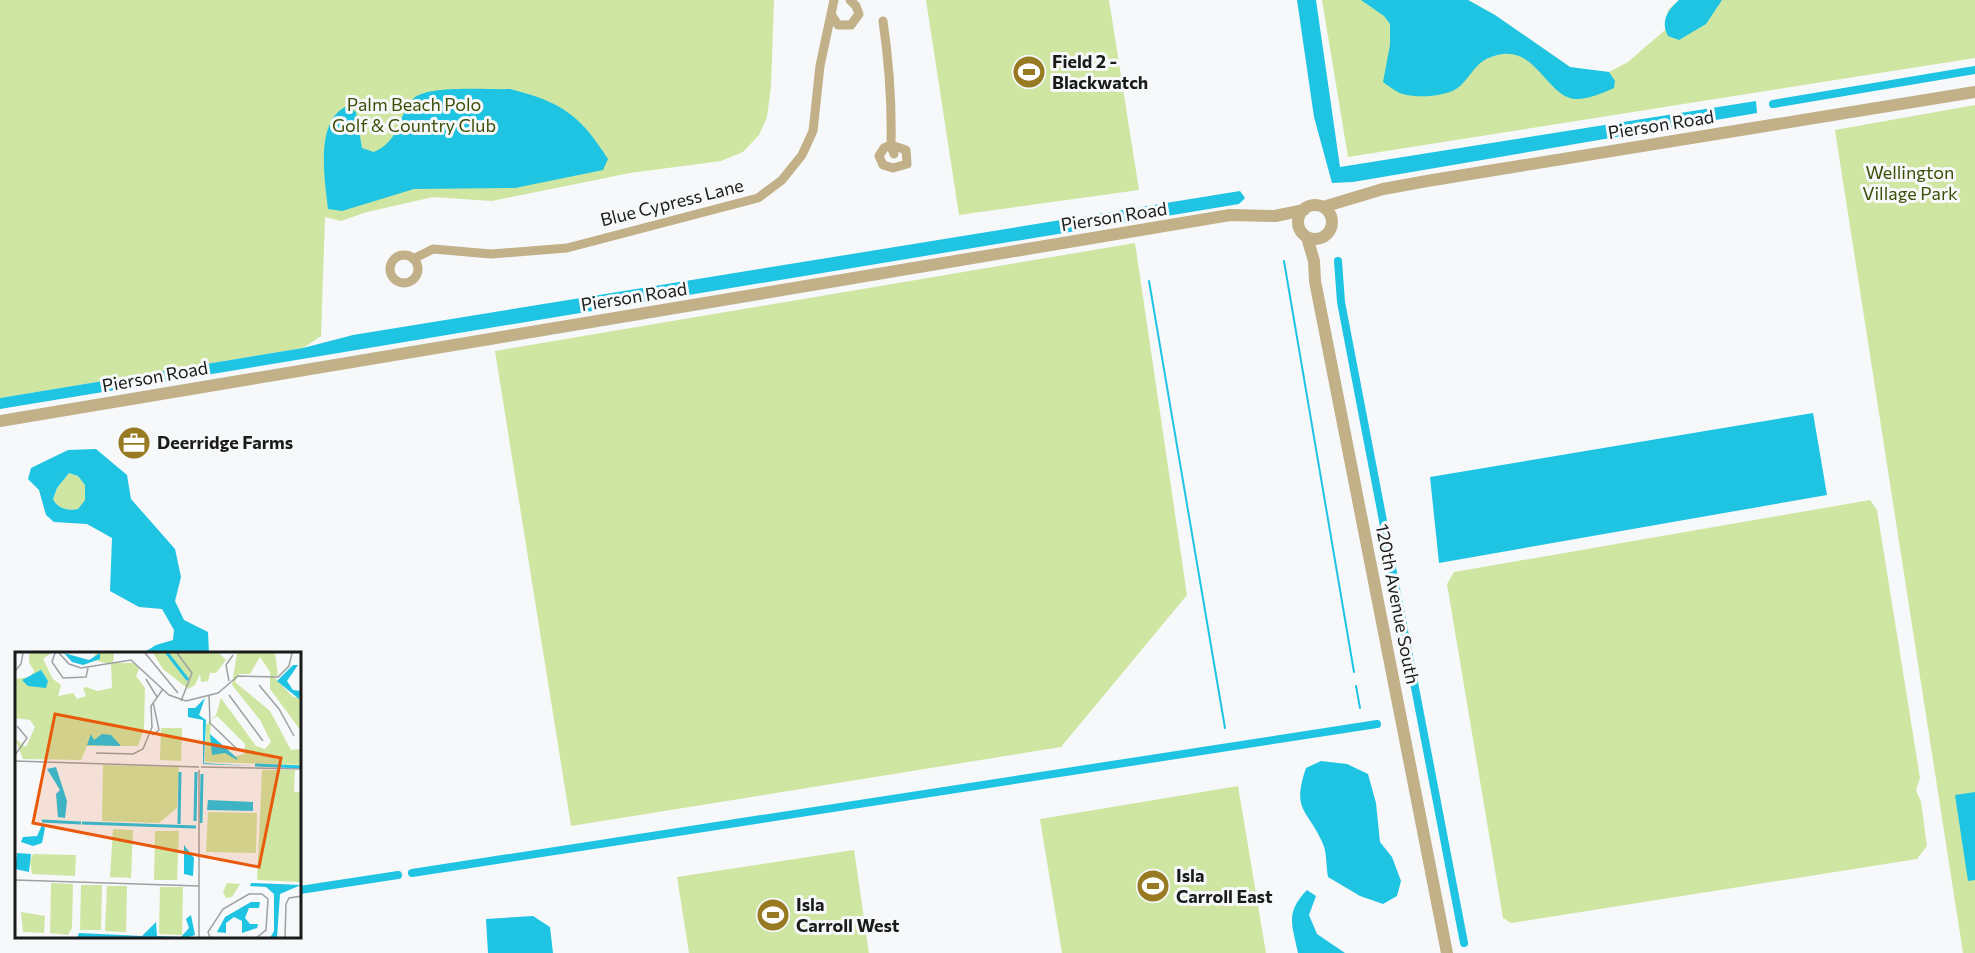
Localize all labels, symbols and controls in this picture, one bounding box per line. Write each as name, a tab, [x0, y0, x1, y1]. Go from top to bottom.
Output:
place label: Field 2 - Blackwatch	[1052, 50, 1148, 93]
sports icon: Field 2 - Blackwatch	[1011, 54, 1047, 90]
park label: Palm Beach Polo Golf & Country Club	[332, 93, 496, 136]
street label: Pierson Road	[1606, 105, 1715, 143]
park label: Wellington Village Park	[1862, 161, 1958, 204]
street label: Blue Cypress Lane	[598, 174, 746, 230]
street label: Pierson Road	[1059, 197, 1168, 235]
street label: Pierson Road	[579, 277, 688, 315]
street label: Pierson Road	[100, 356, 209, 396]
office icon: Deerridge Farms	[116, 425, 152, 461]
place label: Deerridge Farms	[157, 431, 293, 453]
street label: 120th Avenue South	[1372, 522, 1424, 686]
inset map	[15, 652, 302, 938]
place label: Isla Carroll East	[1176, 864, 1273, 907]
sports icon: Isla Carroll East	[1135, 868, 1171, 904]
place label: Isla Carroll West	[796, 893, 900, 936]
sports icon: Isla Carroll West	[755, 897, 791, 933]

